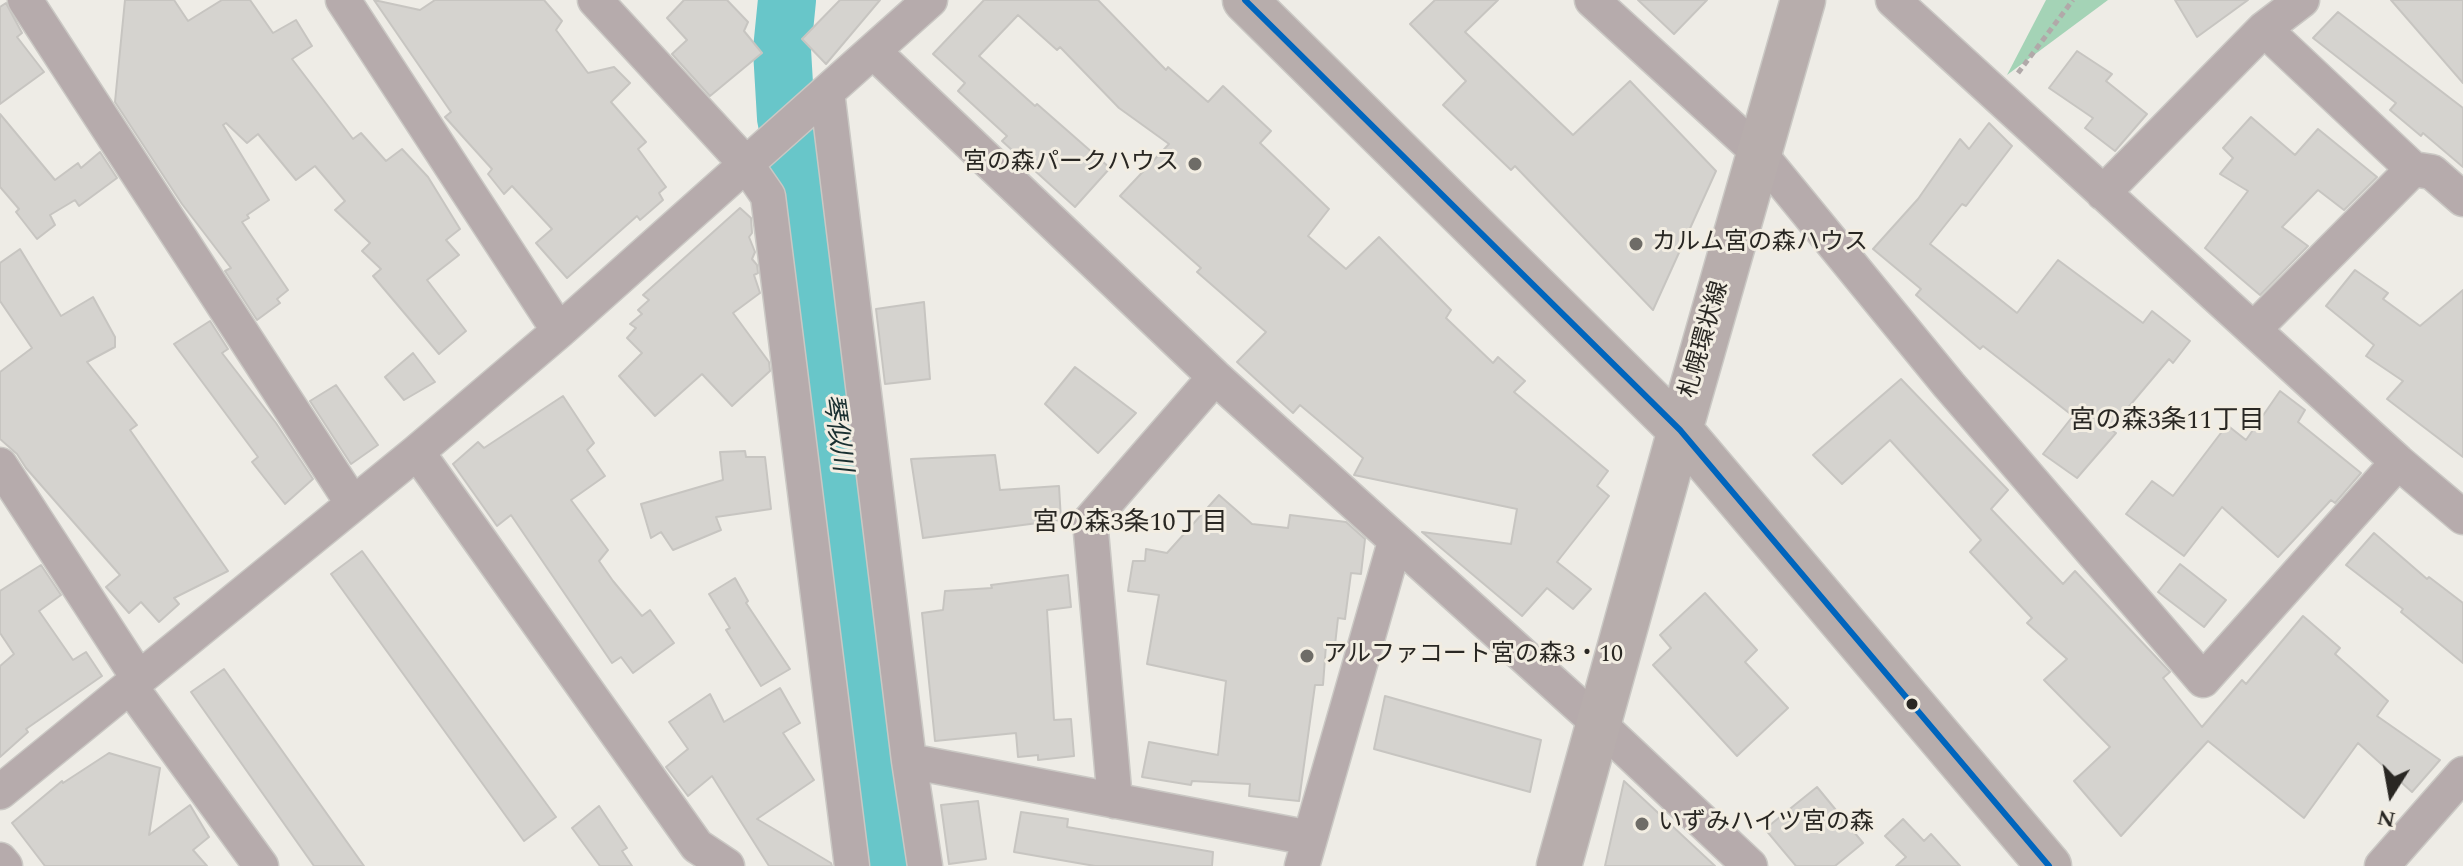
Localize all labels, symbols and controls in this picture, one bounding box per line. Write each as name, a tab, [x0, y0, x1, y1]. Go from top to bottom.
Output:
place label: 宮の森パークハウス	[963, 150, 1179, 178]
marker: 宮の森パークハウス	[1186, 155, 1204, 173]
place label: カルム宮の森ハウス	[1652, 230, 1868, 258]
marker: カルム宮の森ハウス	[1627, 235, 1645, 253]
street label: 札幌環状線	[1676, 278, 1736, 402]
water label: 琴似川	[814, 392, 856, 474]
district label: 宮の森3条11丁目	[2070, 407, 2264, 439]
district label: 宮の森3条10丁目	[1033, 509, 1227, 541]
place label: アルファコート宮の森3・10	[1323, 642, 1623, 670]
marker: アルファコート宮の森3・10	[1298, 647, 1316, 665]
unlabelled marker	[1904, 696, 1920, 712]
north arrow	[2351, 754, 2431, 834]
text: N	[2374, 800, 2398, 836]
place label: いずみハイツ宮の森	[1658, 810, 1874, 838]
marker: いずみハイツ宮の森	[1633, 815, 1651, 833]

